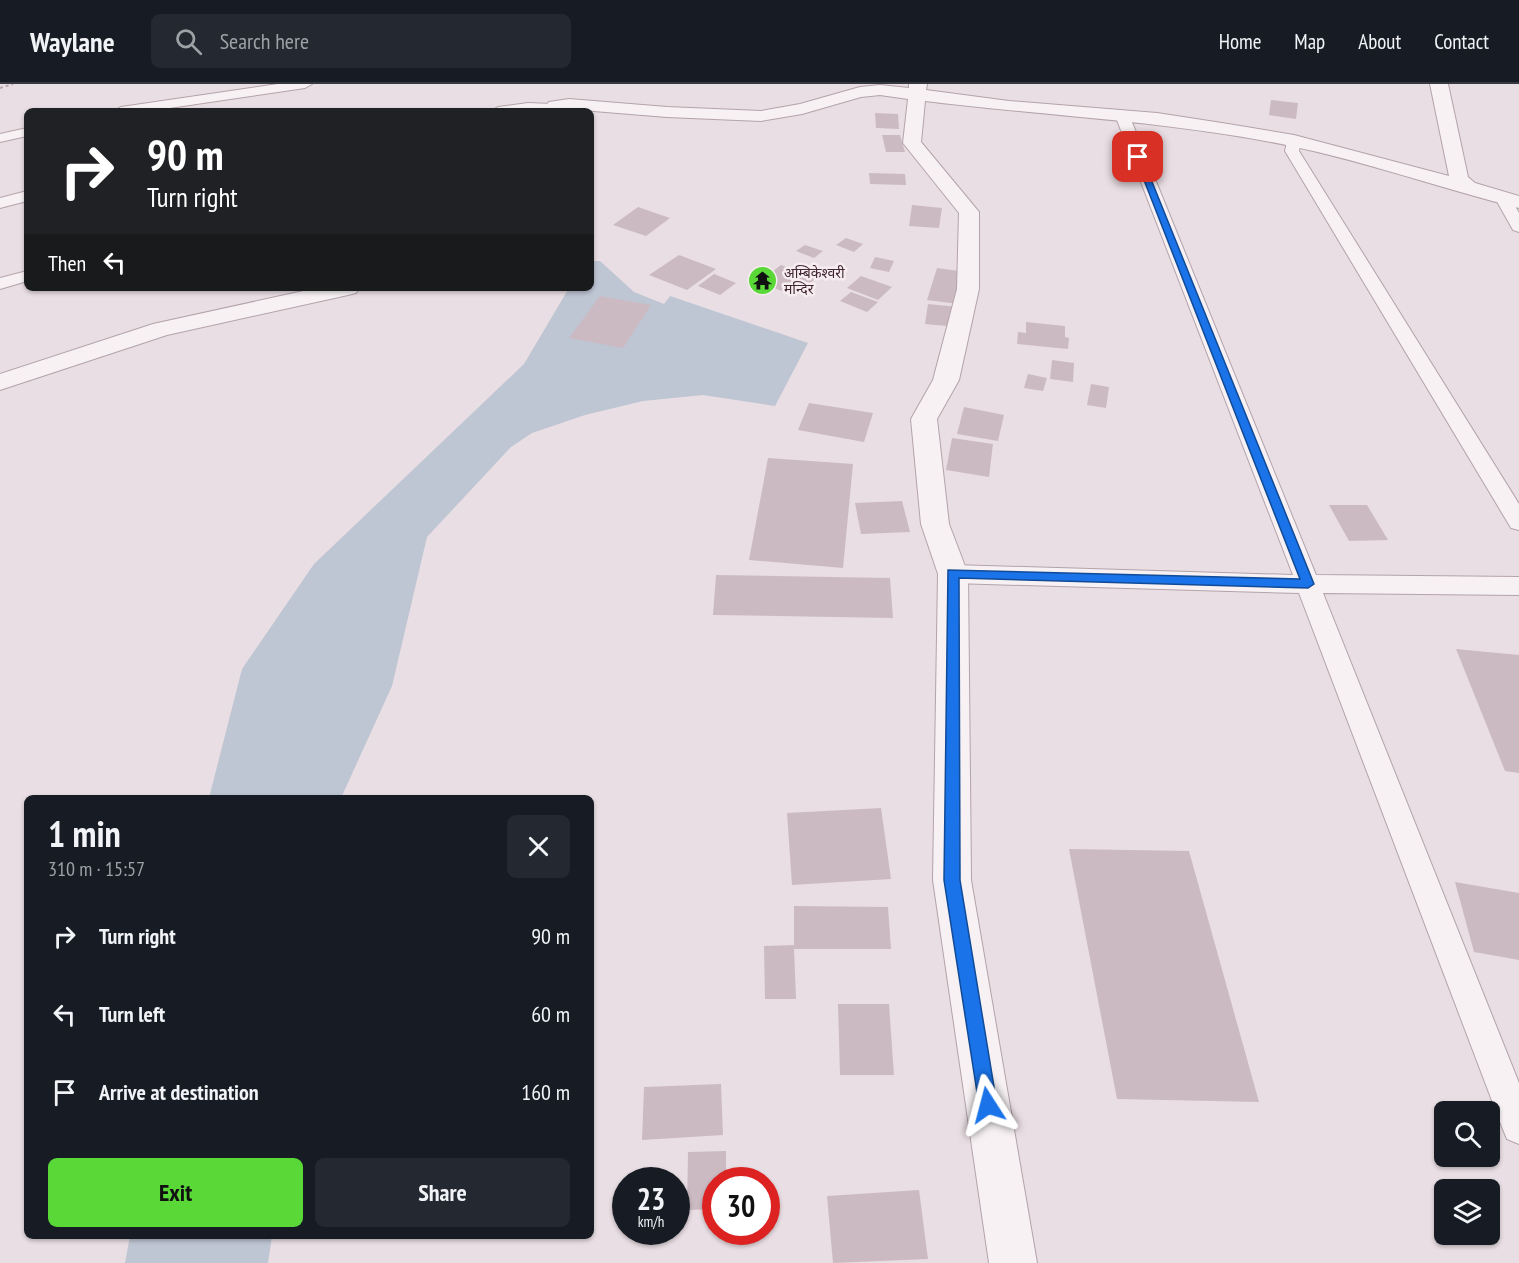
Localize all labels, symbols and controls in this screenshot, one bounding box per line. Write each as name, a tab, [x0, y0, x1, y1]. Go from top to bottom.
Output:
search box	[151, 14, 571, 68]
text: Waylane	[30, 23, 115, 60]
icon: search	[172, 25, 205, 58]
text: Search here	[220, 27, 309, 55]
text: Home	[1219, 28, 1261, 55]
text: Map	[1294, 28, 1325, 55]
text: About	[1358, 28, 1401, 55]
text: Contact	[1434, 28, 1489, 55]
text: 90 m	[147, 127, 224, 182]
pin	[1112, 131, 1163, 182]
icon: right	[48, 132, 126, 210]
icon: arrive	[1121, 140, 1154, 173]
text: Turn right	[147, 180, 238, 214]
icon: left	[98, 246, 131, 279]
text: Then	[48, 249, 86, 277]
place label: अम्बिकेश्‍वरी मन्दिर	[784, 264, 845, 298]
temple icon: अम्बिकेश्‍वरी मन्दिर	[747, 265, 779, 297]
text: 1 min	[48, 810, 121, 857]
button: close	[507, 815, 570, 878]
text: 310 m · 15:57	[48, 856, 145, 882]
icon: right	[48, 920, 81, 953]
text: Turn right	[99, 922, 176, 950]
text: 90 m	[531, 922, 570, 950]
icon: left	[48, 998, 81, 1031]
text: Turn left	[99, 1000, 165, 1028]
text: 60 m	[531, 1000, 570, 1028]
position arrow	[956, 1073, 1020, 1137]
icon: arrive	[48, 1076, 81, 1109]
text: Arrive at destination	[99, 1078, 259, 1106]
text: 160 m	[521, 1078, 570, 1106]
map controls	[1434, 1101, 1500, 1245]
button: search	[1434, 1101, 1500, 1167]
button: Exit	[48, 1158, 303, 1227]
button: Share	[315, 1158, 570, 1227]
speed limit sign: 30	[702, 1167, 780, 1245]
text: 23	[637, 1179, 665, 1218]
button: layers	[1434, 1179, 1500, 1245]
text: km/h	[638, 1212, 664, 1231]

